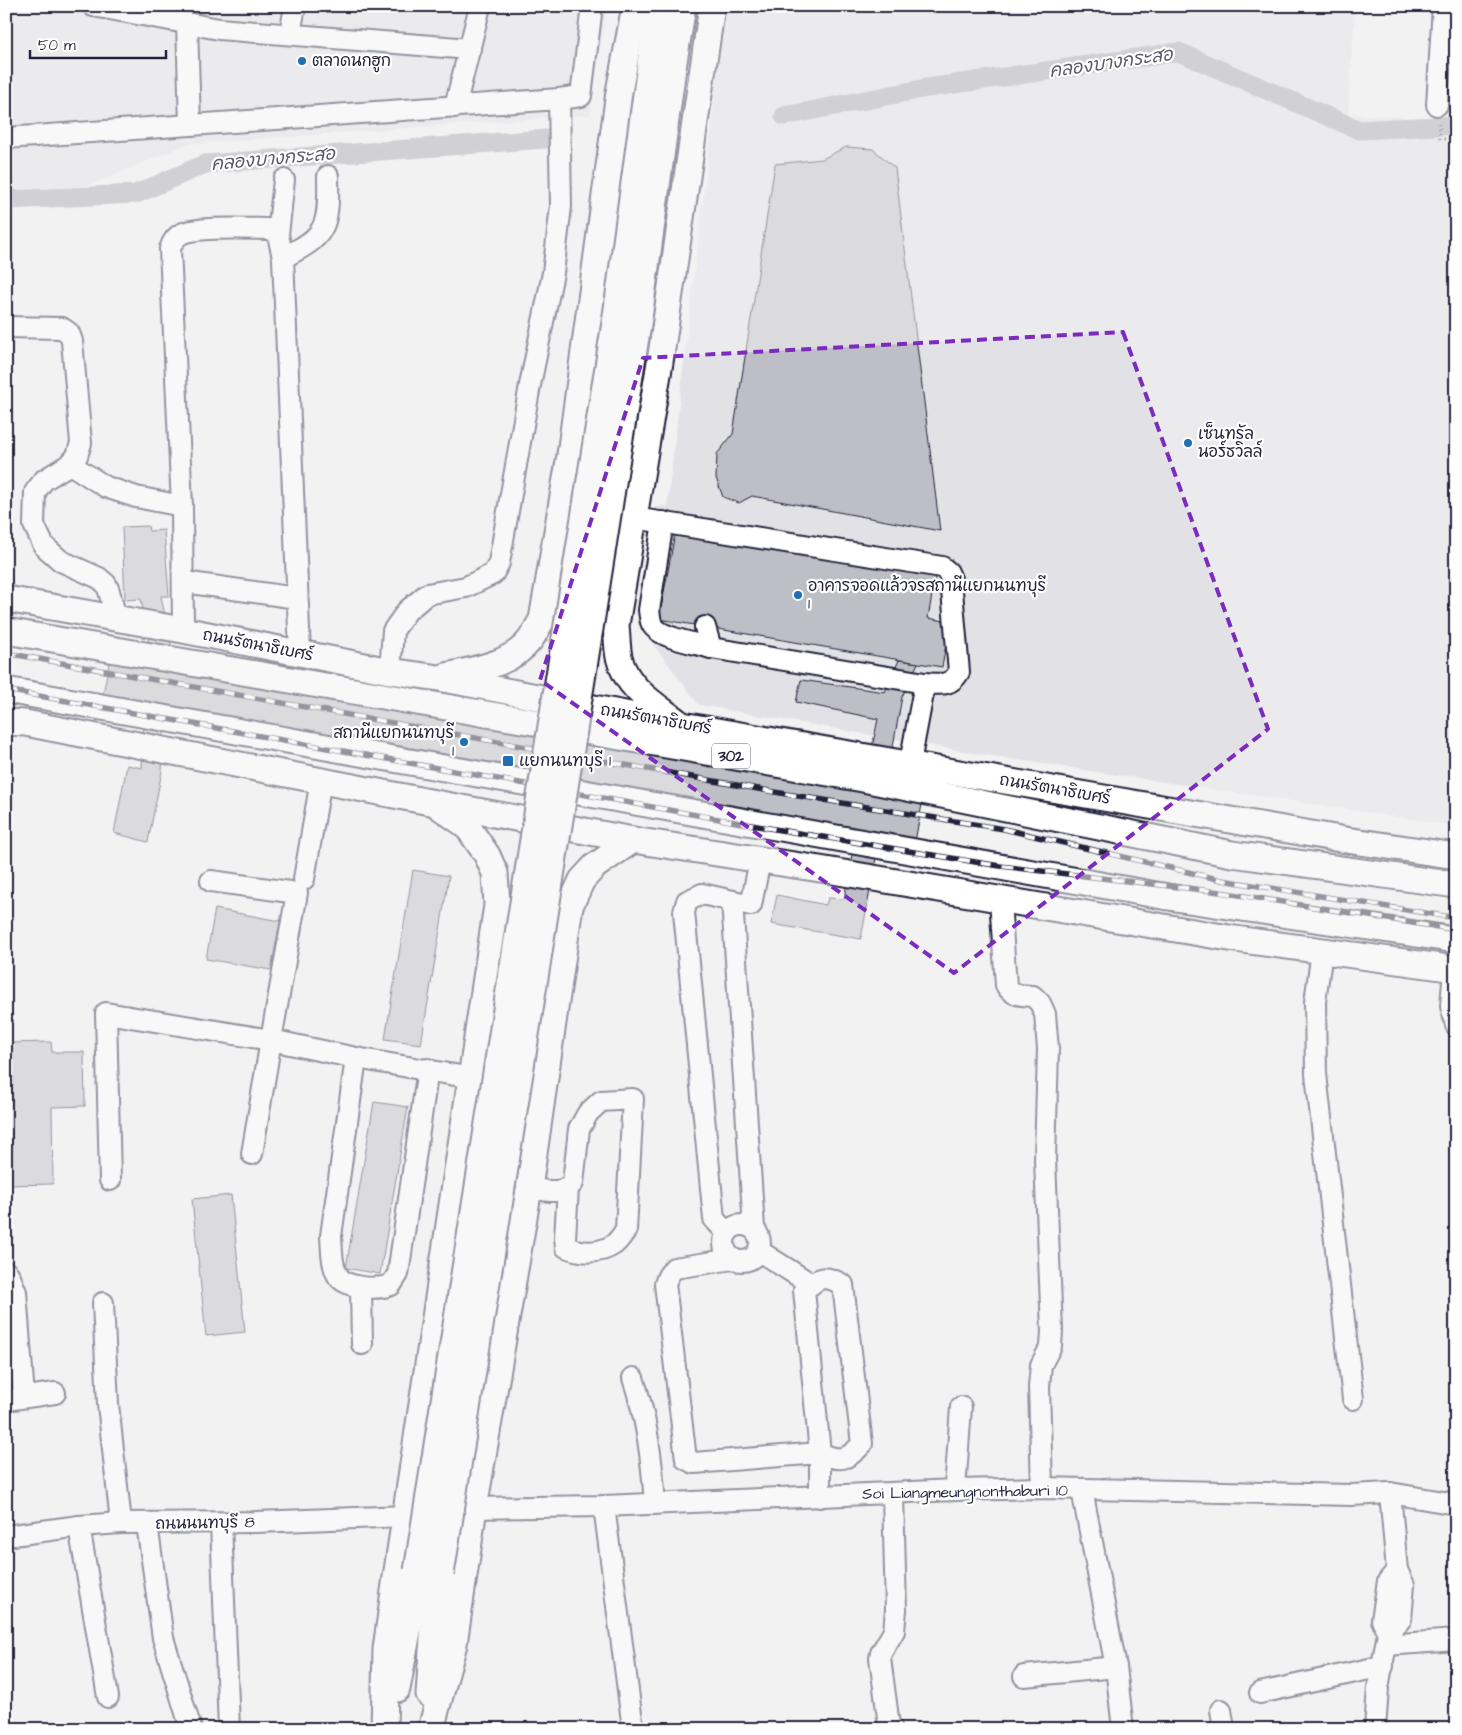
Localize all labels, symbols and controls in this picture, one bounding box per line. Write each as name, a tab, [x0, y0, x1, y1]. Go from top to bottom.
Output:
scale bar	[30, 28, 166, 60]
text: 50 m	[38, 35, 76, 56]
water label: คลองบางกระสอ	[1048, 42, 1176, 84]
place label: ตลาดนกฮูก	[312, 50, 391, 73]
marker: ตลาดนกฮูก	[296, 55, 308, 67]
water label: คลองบางกระสอ	[210, 141, 337, 177]
place label: เซ็นทรัล นอร์ธวิลล์	[1198, 422, 1263, 463]
marker: เซ็นทรัล นอร์ธวิลล์	[1182, 437, 1194, 449]
place label: อาคารจอดแล้วจรสถานีแยกนนทบุรี 1	[808, 575, 1047, 615]
marker: อาคารจอดแล้วจรสถานีแยกนนทบุรี 1	[792, 589, 804, 601]
street label: ถนนรัตนาธิเบศร์	[201, 623, 316, 667]
street label: ถนนรัตนาธิเบศร์	[599, 697, 714, 740]
place label: สถานีแยกนนทบุรี 1	[333, 722, 455, 762]
marker: สถานีแยกนนทบุรี 1	[458, 736, 470, 748]
road number: 302	[712, 744, 750, 768]
place label: แยกนนทบุรี 1	[519, 750, 611, 773]
marker: แยกนนทบุรี 1	[501, 754, 515, 768]
street label: ถนนรัตนาธิเบศร์	[998, 767, 1113, 810]
street label: Soi Liangmeungnonthaburi 10	[862, 1479, 1068, 1506]
street label: ถนนนนทบุรี 8	[155, 1511, 255, 1536]

